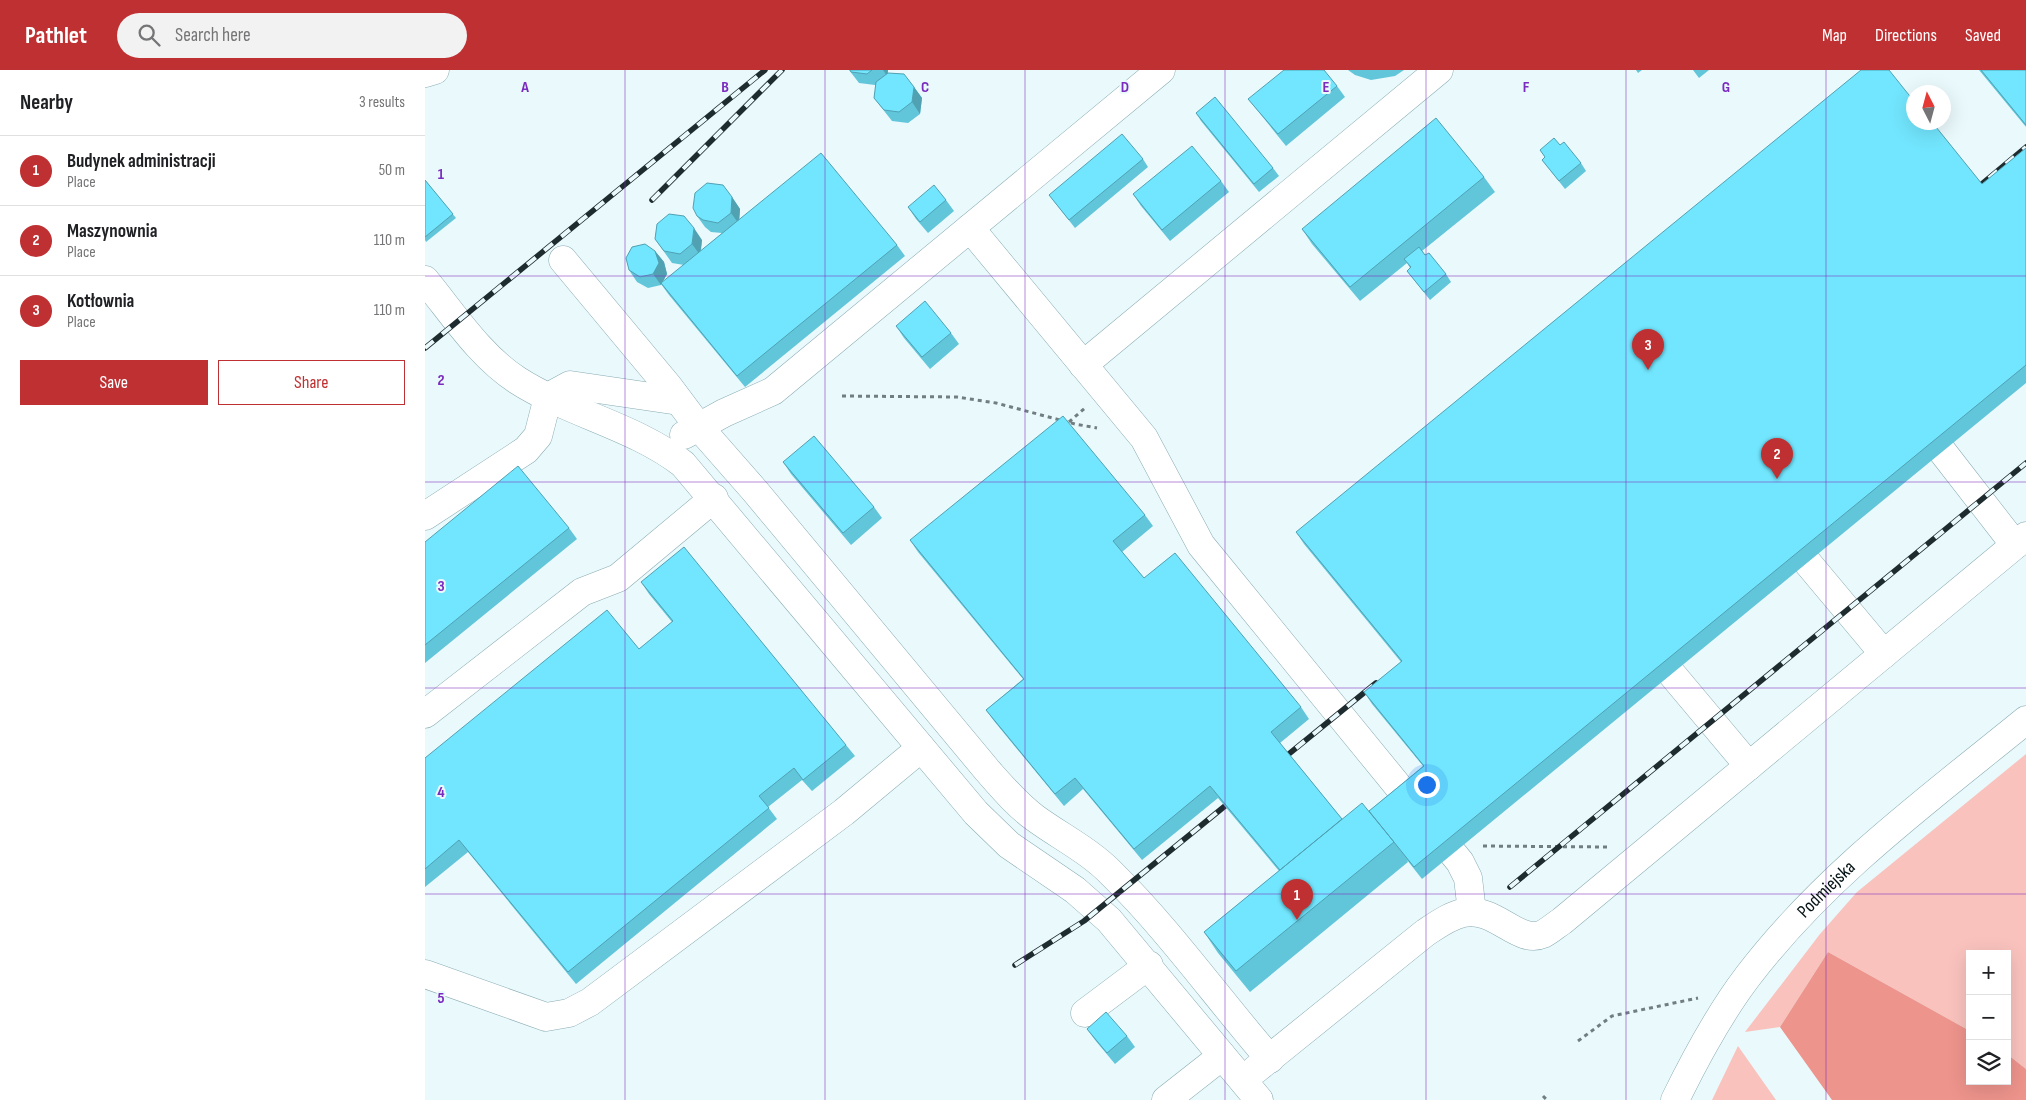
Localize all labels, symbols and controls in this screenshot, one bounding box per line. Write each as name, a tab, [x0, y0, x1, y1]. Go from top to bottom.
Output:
search box	[117, 13, 467, 58]
text: Pathlet	[25, 21, 87, 50]
icon: search	[135, 21, 163, 49]
text: Search here	[175, 24, 251, 47]
text: Map	[1822, 25, 1847, 46]
text: Directions	[1875, 25, 1937, 46]
text: Saved	[1965, 25, 2001, 46]
text: A	[520, 78, 529, 97]
text: B	[721, 78, 729, 97]
text: C	[921, 78, 929, 97]
text: D	[1121, 78, 1129, 97]
text: E	[1323, 78, 1330, 97]
text: F	[1523, 78, 1530, 97]
text: G	[1722, 78, 1730, 97]
north arrow	[1906, 85, 1951, 130]
text: Nearby	[20, 90, 73, 115]
text: 3 results	[359, 93, 405, 112]
text: Budynek administracji	[67, 150, 216, 173]
text: 1	[33, 161, 39, 180]
text: 50 m	[379, 161, 405, 180]
text: 1	[438, 165, 445, 184]
text: Place	[67, 173, 96, 192]
text: Maszynownia	[67, 220, 157, 243]
text: 2	[32, 231, 40, 250]
text: 110 m	[374, 231, 405, 250]
text: Place	[67, 243, 96, 262]
text: Kotłownia	[67, 290, 134, 313]
text: 3	[32, 301, 40, 320]
text: 110 m	[374, 301, 405, 320]
text: Place	[67, 313, 96, 332]
pin: 3	[1632, 329, 1664, 370]
button: Save	[20, 360, 208, 405]
button: Share	[218, 360, 405, 405]
text: 2	[437, 371, 445, 390]
pin: 2	[1761, 438, 1793, 479]
text: 3	[437, 577, 445, 596]
your location	[1414, 772, 1440, 798]
text: 4	[437, 783, 445, 802]
street label: Podmiejska	[1792, 856, 1860, 923]
pin: 1	[1281, 879, 1313, 920]
map controls	[1966, 950, 2011, 1085]
button: +	[1966, 950, 2011, 995]
text: 5	[437, 989, 445, 1008]
button: −	[1966, 995, 2011, 1040]
button: layers	[1966, 1040, 2011, 1085]

